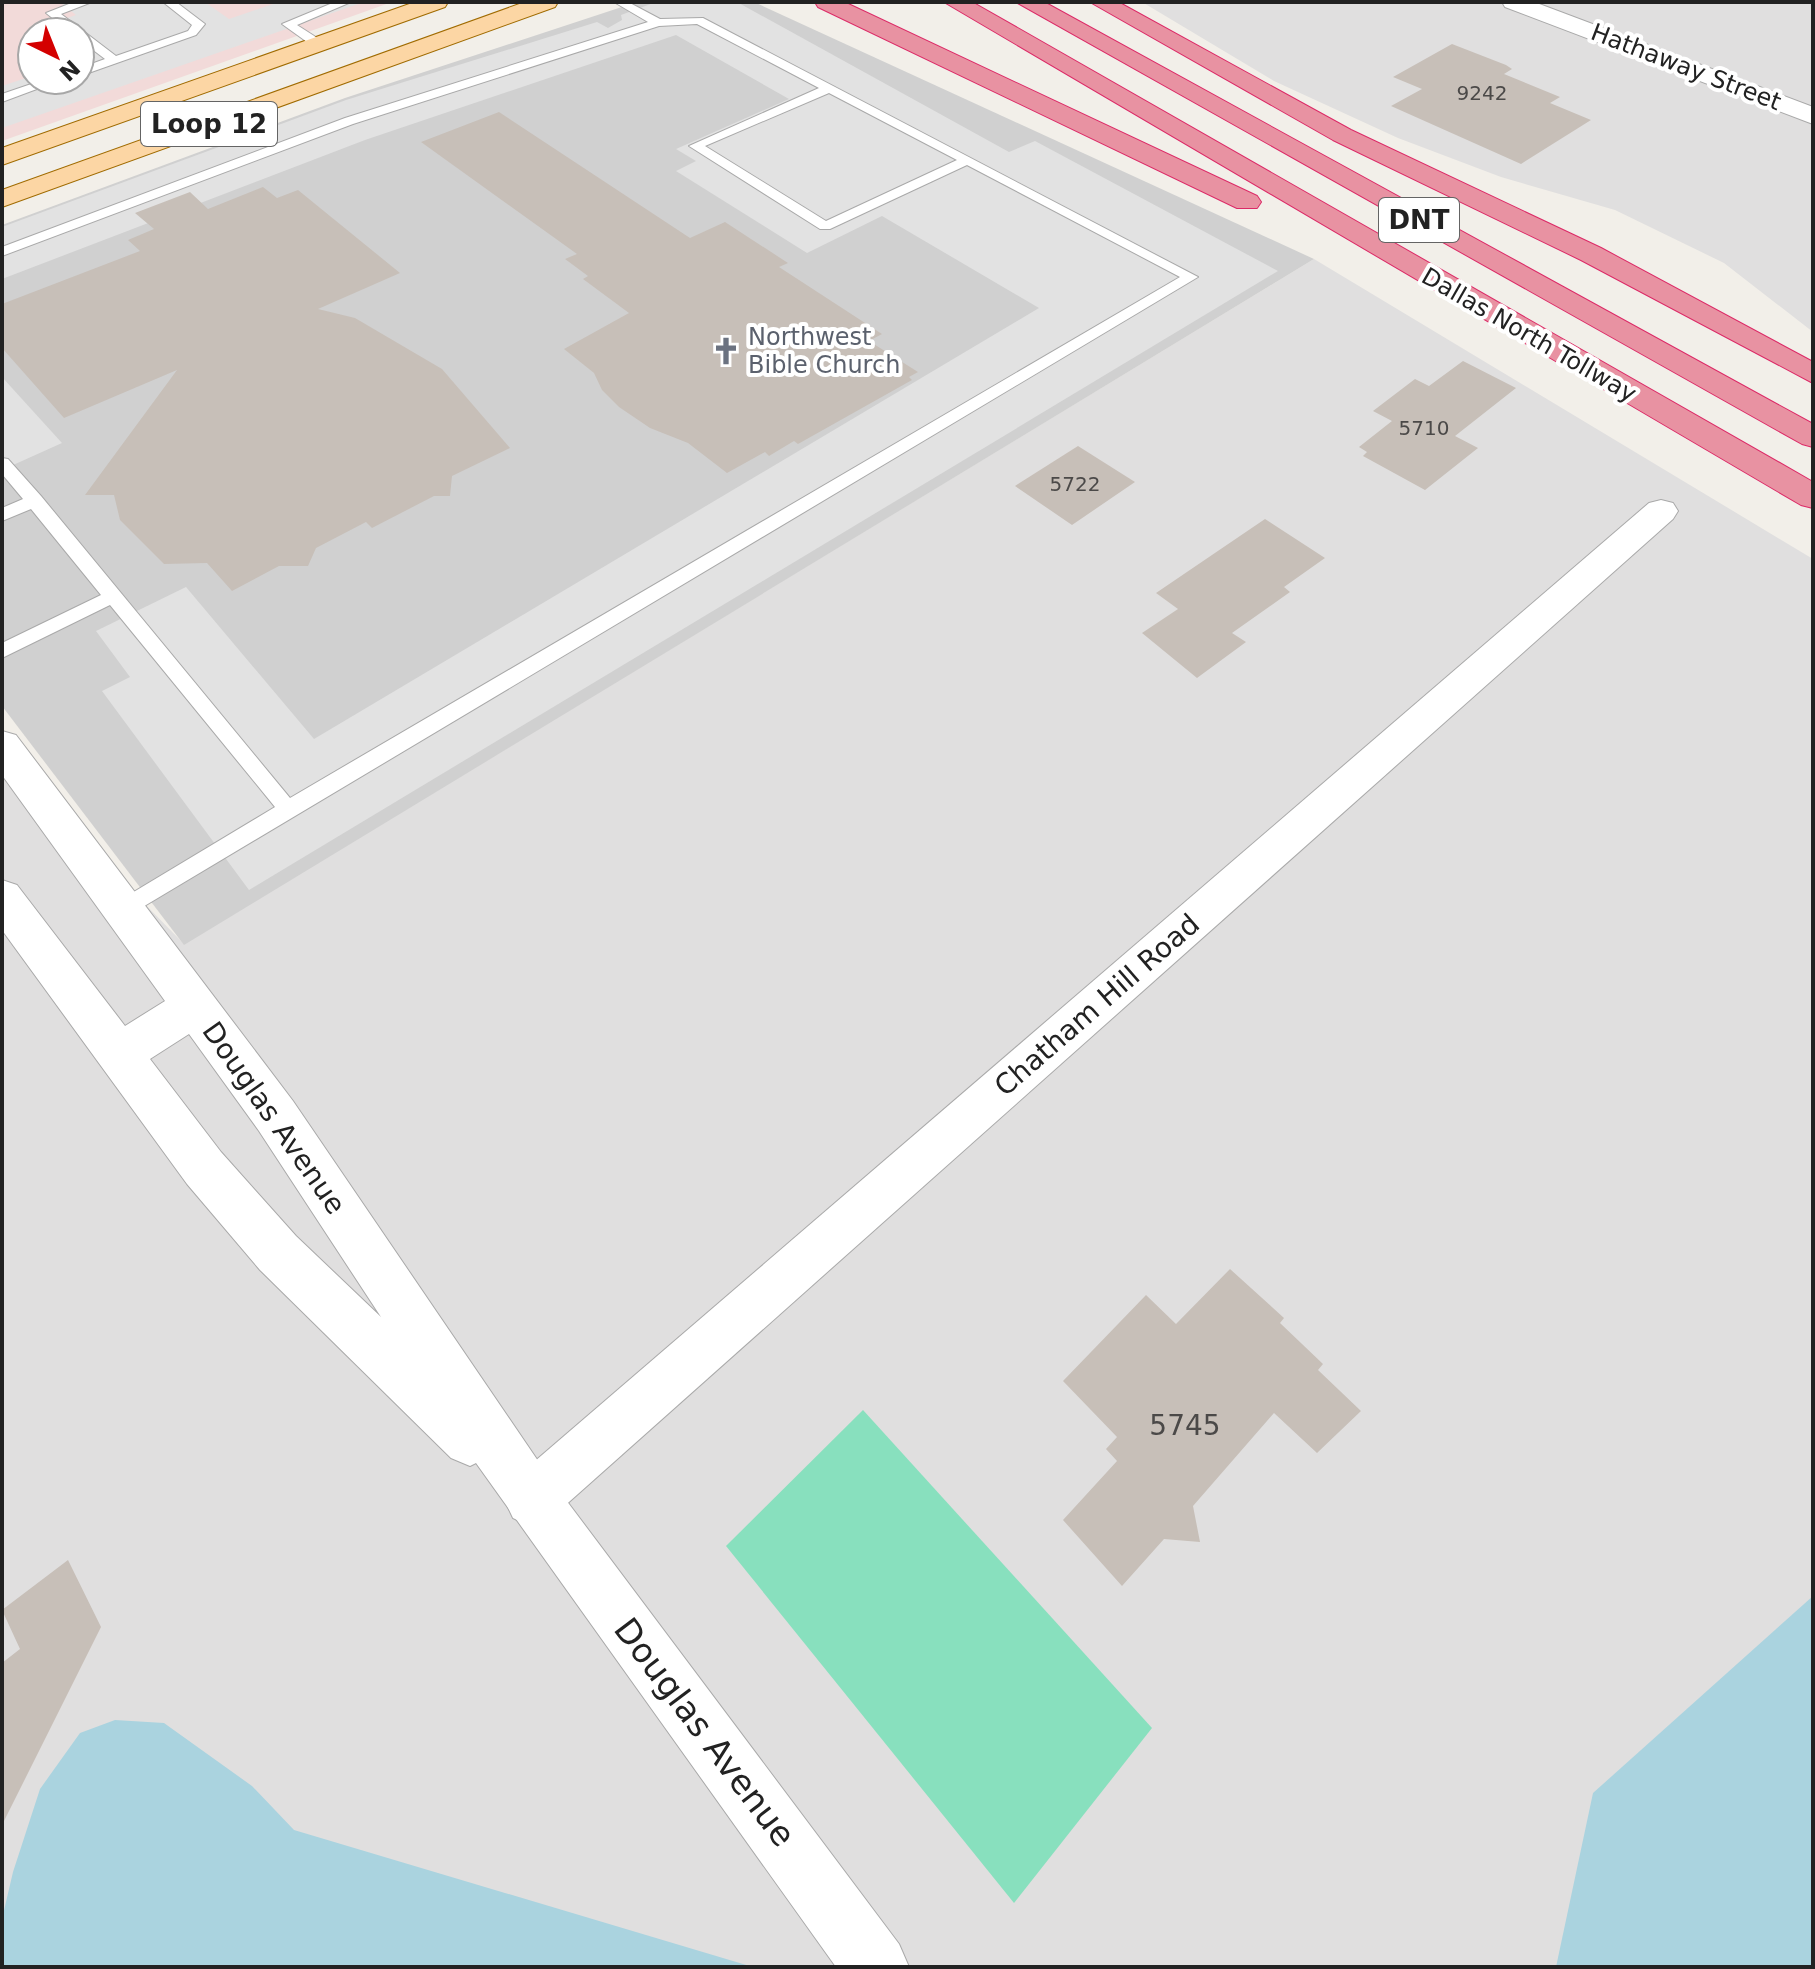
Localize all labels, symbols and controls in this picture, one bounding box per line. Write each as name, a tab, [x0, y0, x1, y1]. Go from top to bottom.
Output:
north arrow	[16, 16, 96, 96]
street label: Hathaway Street	[1587, 18, 1785, 116]
text: N	[54, 55, 85, 86]
house number: 9242	[1457, 81, 1507, 105]
road number: Loop 12	[141, 102, 277, 146]
road number: DNT	[1379, 198, 1459, 242]
street label: Dallas North Tollway	[1417, 262, 1641, 408]
place label: Northwest Bible Church	[748, 323, 900, 379]
church icon: Northwest Bible Church	[711, 336, 741, 366]
house number: 5710	[1399, 416, 1449, 440]
house number: 5722	[1050, 472, 1100, 496]
street label: Chatham Hill Road	[988, 907, 1206, 1103]
street label: Douglas Avenue	[195, 1016, 353, 1220]
house number: 5745	[1149, 1409, 1221, 1442]
street label: Douglas Avenue	[606, 1610, 804, 1854]

